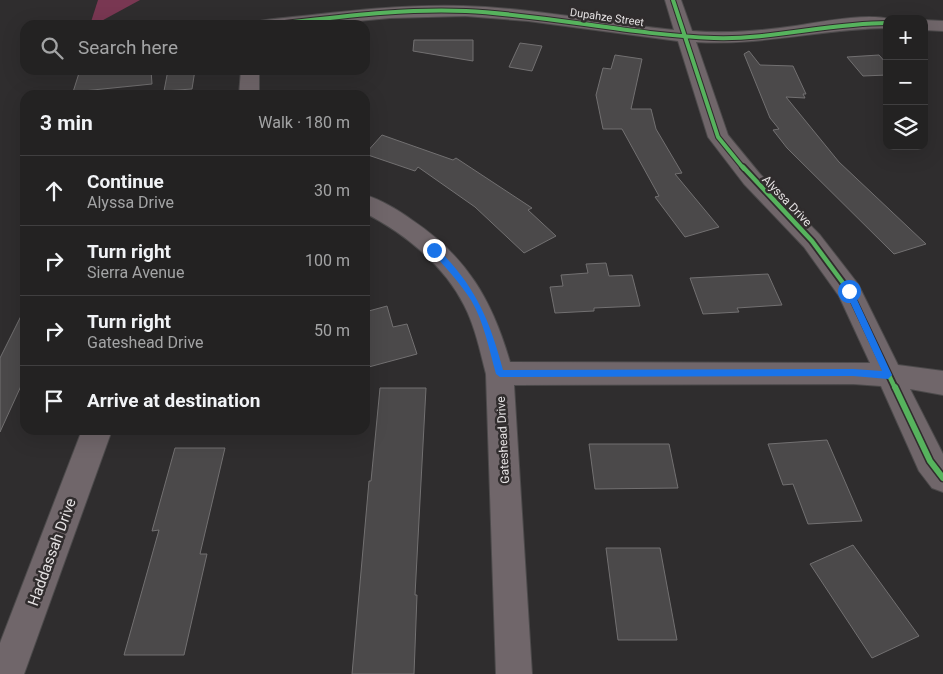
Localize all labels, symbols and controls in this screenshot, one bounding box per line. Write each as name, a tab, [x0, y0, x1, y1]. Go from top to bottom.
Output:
street label: Dupahze Street	[569, 6, 645, 29]
map controls	[883, 15, 928, 150]
button: +	[883, 15, 928, 60]
search box	[20, 20, 370, 75]
icon: search	[38, 34, 66, 62]
text: Search here	[78, 36, 178, 59]
button: −	[883, 60, 928, 105]
button: layers	[883, 105, 928, 150]
text: 3 min	[40, 111, 93, 135]
text: Walk · 180 m	[258, 113, 350, 132]
text: Continue	[87, 170, 164, 193]
street label: Alyssa Drive	[759, 173, 815, 229]
icon: ahead	[40, 177, 68, 205]
text: 30 m	[314, 181, 350, 200]
text: Alyssa Drive	[87, 193, 174, 212]
route end	[423, 239, 446, 262]
text: Turn right	[87, 240, 171, 263]
icon: right	[40, 247, 68, 275]
text: 100 m	[305, 251, 350, 270]
text: Sierra Avenue	[87, 263, 184, 282]
route start	[838, 280, 861, 303]
text: Turn right	[87, 310, 171, 333]
icon: right	[40, 317, 68, 345]
text: 50 m	[314, 321, 350, 340]
text: Gateshead Drive	[87, 333, 204, 352]
icon: arrive	[40, 387, 68, 415]
text: Arrive at destination	[87, 389, 260, 412]
street label: Gateshead Drive	[494, 396, 512, 484]
street label: Haddassah Drive	[24, 496, 80, 608]

